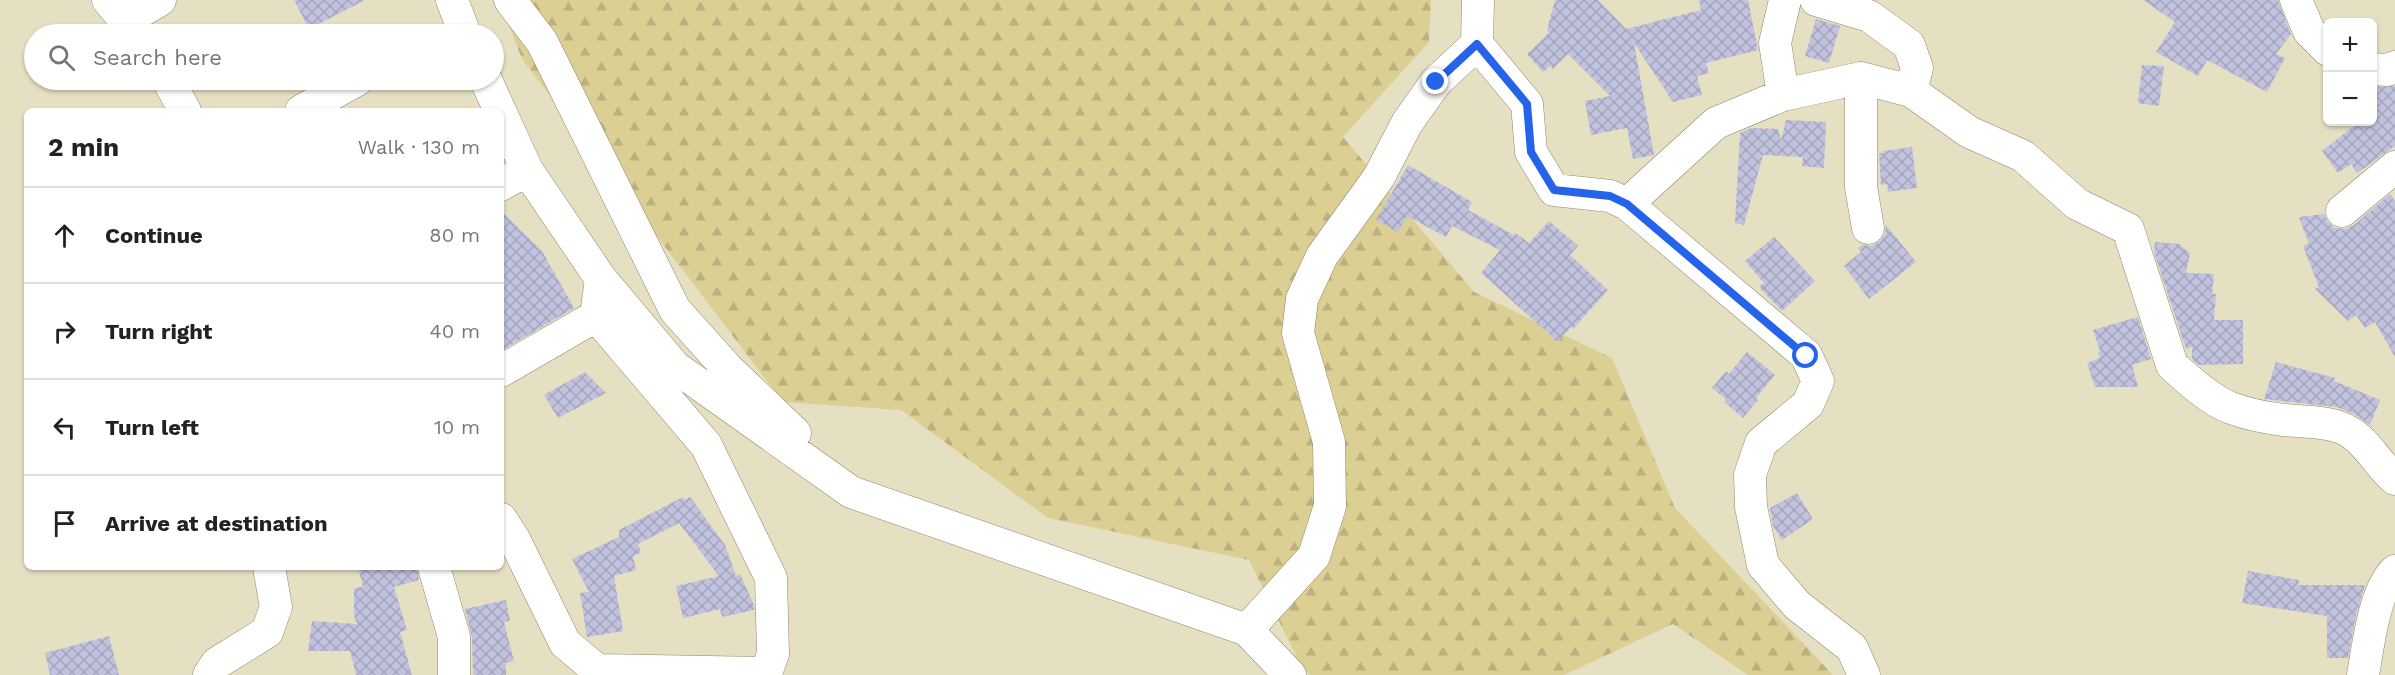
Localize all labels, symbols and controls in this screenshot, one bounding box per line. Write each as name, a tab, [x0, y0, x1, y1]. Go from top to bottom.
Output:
map controls	[2323, 18, 2377, 126]
button: +	[2323, 18, 2377, 72]
search box	[24, 24, 504, 90]
icon: search	[45, 41, 78, 74]
text: Search here	[93, 45, 222, 70]
route end	[1422, 68, 1448, 94]
button: −	[2323, 72, 2377, 126]
text: 2 min	[48, 132, 119, 162]
text: Walk · 130 m	[358, 135, 480, 159]
icon: ahead	[48, 219, 81, 252]
text: Continue	[105, 223, 203, 248]
text: 80 m	[429, 223, 480, 247]
icon: right	[48, 315, 81, 348]
text: Turn right	[105, 319, 212, 344]
text: 40 m	[429, 319, 480, 343]
route start	[1792, 342, 1818, 368]
icon: left	[48, 411, 81, 444]
text: Turn left	[105, 415, 199, 440]
text: 10 m	[434, 415, 480, 439]
icon: arrive	[48, 507, 81, 540]
text: Arrive at destination	[105, 511, 328, 536]

